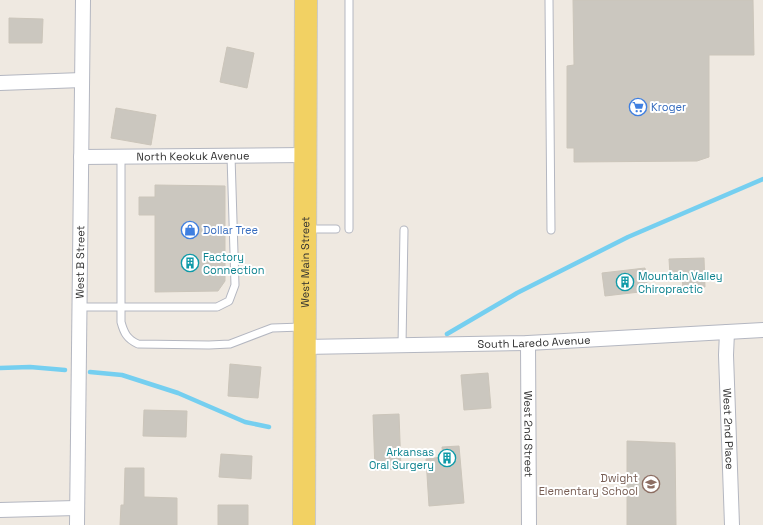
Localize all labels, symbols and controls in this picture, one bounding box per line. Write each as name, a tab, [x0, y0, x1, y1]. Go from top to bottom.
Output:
supermarket icon: Kroger	[628, 97, 648, 117]
place label: Kroger	[651, 100, 686, 114]
street label: North Keokuk Avenue	[136, 148, 250, 164]
street label: West Main Street	[298, 216, 312, 308]
shop icon: Dollar Tree	[180, 220, 200, 240]
place label: Dollar Tree	[203, 223, 258, 237]
street label: West B Street	[73, 225, 87, 299]
place label: Factory Connection	[203, 250, 265, 277]
building icon: Factory Connection	[180, 253, 200, 273]
place label: Mountain Valley Chiropractic	[638, 269, 722, 296]
building icon: Mountain Valley Chiropractic	[615, 272, 635, 292]
street label: South Laredo Avenue	[477, 333, 591, 351]
street label: West 2nd Place	[720, 388, 737, 470]
street label: West 2nd Street	[521, 391, 536, 477]
place label: Arkansas Oral Surgery	[369, 445, 434, 472]
building icon: Arkansas Oral Surgery	[437, 448, 457, 468]
place label: Dwight Elementary School	[539, 471, 638, 498]
school or university icon: Dwight Elementary School	[641, 474, 661, 494]

